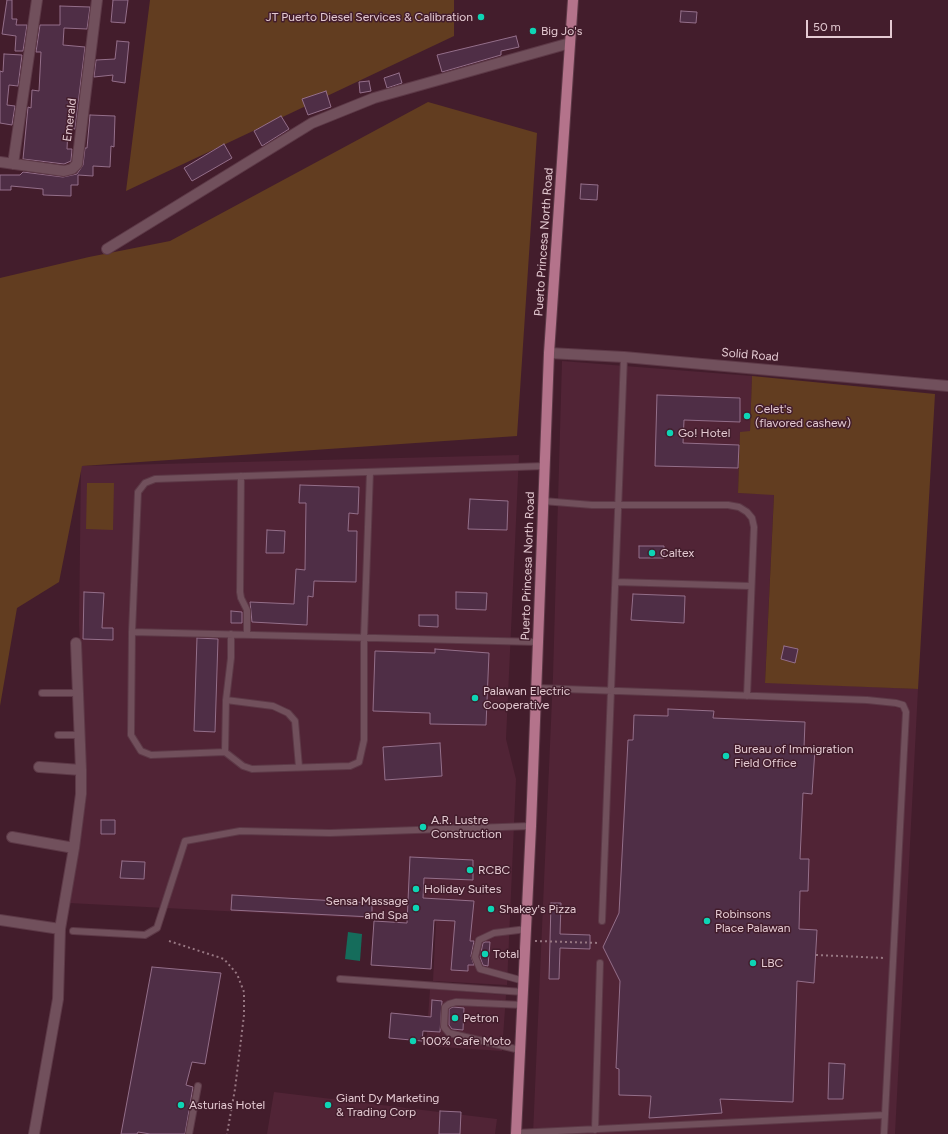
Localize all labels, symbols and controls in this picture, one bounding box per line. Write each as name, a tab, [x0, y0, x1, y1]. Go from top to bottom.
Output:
place label: JT Puerto Diesel Services & Calibration	[266, 10, 473, 24]
marker: JT Puerto Diesel Services & Calibration	[476, 12, 486, 22]
scale bar	[808, 12, 894, 38]
text: 50 m	[813, 20, 841, 34]
place label: Big Jo's	[541, 24, 582, 38]
marker: Big Jo's	[528, 26, 538, 36]
street label: Emerald	[60, 97, 80, 143]
street label: Puerto Princesa North Road	[532, 167, 556, 317]
street label: Solid Road	[721, 345, 779, 365]
place label: Celet's (flavored cashew)	[755, 402, 851, 430]
marker: Celet's (flavored cashew)	[742, 411, 752, 421]
place label: Go! Hotel	[678, 426, 730, 440]
marker: Go! Hotel	[665, 428, 675, 438]
street label: Puerto Princesa North Road	[518, 491, 538, 641]
place label: Caltex	[660, 546, 694, 560]
marker: Caltex	[647, 548, 657, 558]
place label: Palawan Electric Cooperative	[483, 684, 570, 712]
marker: Palawan Electric Cooperative	[470, 693, 480, 703]
place label: Bureau of Immigration Field Office	[734, 742, 853, 770]
marker: Bureau of Immigration Field Office	[721, 751, 731, 761]
place label: A.R. Lustre Construction	[431, 813, 502, 841]
marker: A.R. Lustre Construction	[418, 822, 428, 832]
place label: RCBC	[478, 863, 510, 877]
marker: RCBC	[465, 865, 475, 875]
place label: Holiday Suites	[424, 882, 501, 896]
marker: Holiday Suites	[411, 884, 421, 894]
place label: Sensa Massage and Spa	[326, 894, 408, 922]
place label: Shakey's Pizza	[499, 902, 576, 916]
marker: Sensa Massage and Spa	[411, 903, 421, 913]
marker: Shakey's Pizza	[486, 904, 496, 914]
place label: Robinsons Place Palawan	[715, 907, 790, 935]
marker: Robinsons Place Palawan	[702, 916, 712, 926]
place label: Total	[493, 947, 519, 961]
marker: Total	[480, 949, 490, 959]
place label: LBC	[761, 956, 783, 970]
marker: LBC	[748, 958, 758, 968]
place label: Petron	[463, 1011, 499, 1025]
marker: Petron	[450, 1013, 460, 1023]
place label: 100% Cafe Moto	[421, 1034, 511, 1048]
marker: 100% Cafe Moto	[408, 1036, 418, 1046]
place label: Giant Dy Marketing & Trading Corp	[336, 1091, 439, 1119]
place label: Asturias Hotel	[189, 1098, 265, 1112]
marker: Asturias Hotel	[176, 1100, 186, 1110]
marker: Giant Dy Marketing & Trading Corp	[323, 1100, 333, 1110]

